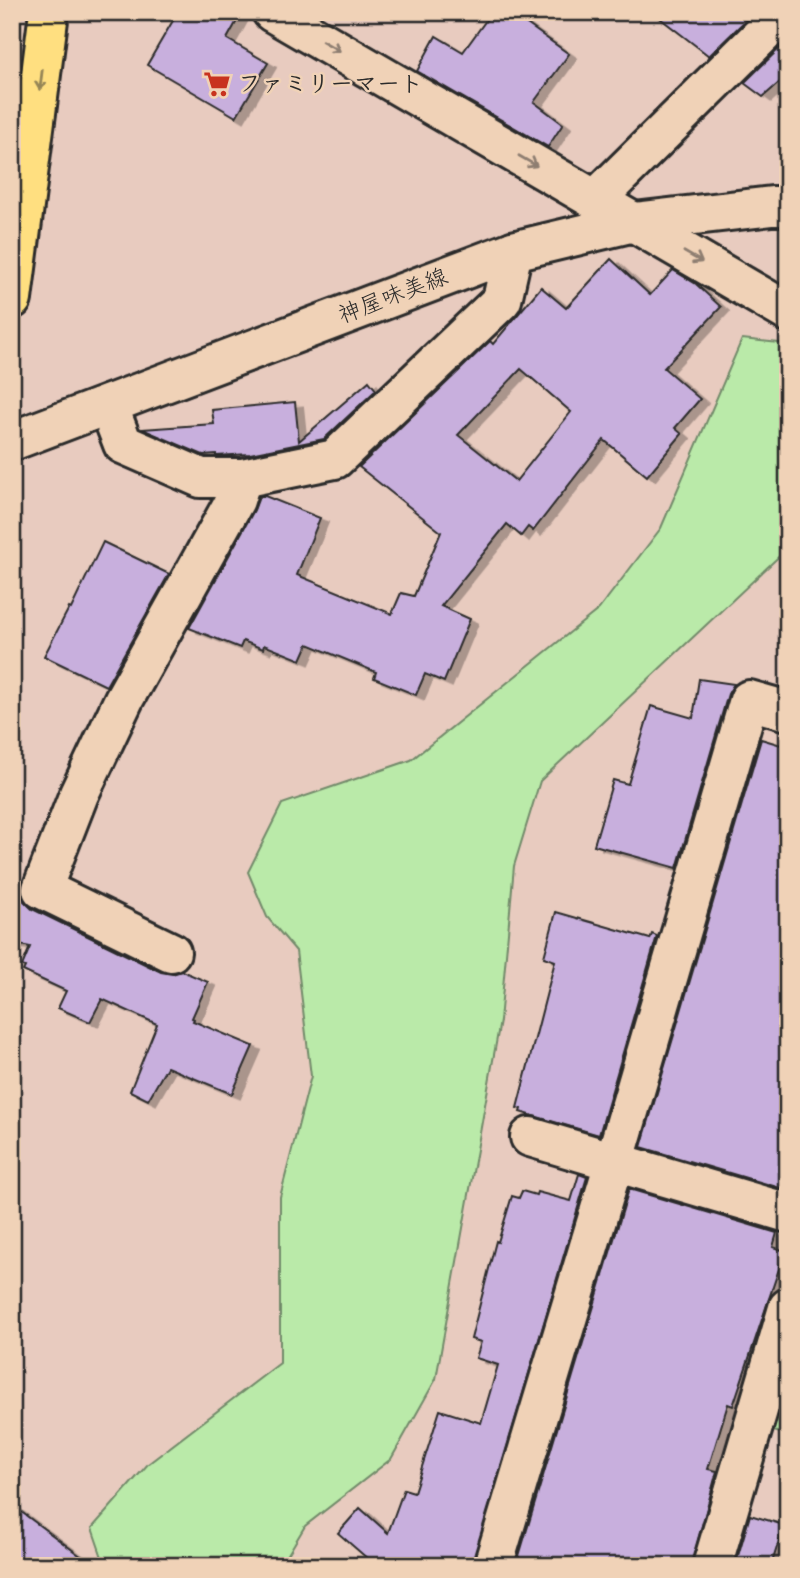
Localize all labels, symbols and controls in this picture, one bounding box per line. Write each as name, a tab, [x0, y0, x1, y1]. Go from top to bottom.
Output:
one-way arrow	[321, 40, 341, 54]
one-way arrow	[35, 68, 48, 91]
place label: ファミリーマート	[238, 68, 423, 100]
supermarket icon: ファミリーマート	[202, 69, 232, 99]
one-way arrow	[517, 155, 538, 168]
one-way arrow	[682, 250, 702, 264]
street label: 神屋味美線	[334, 260, 452, 332]

